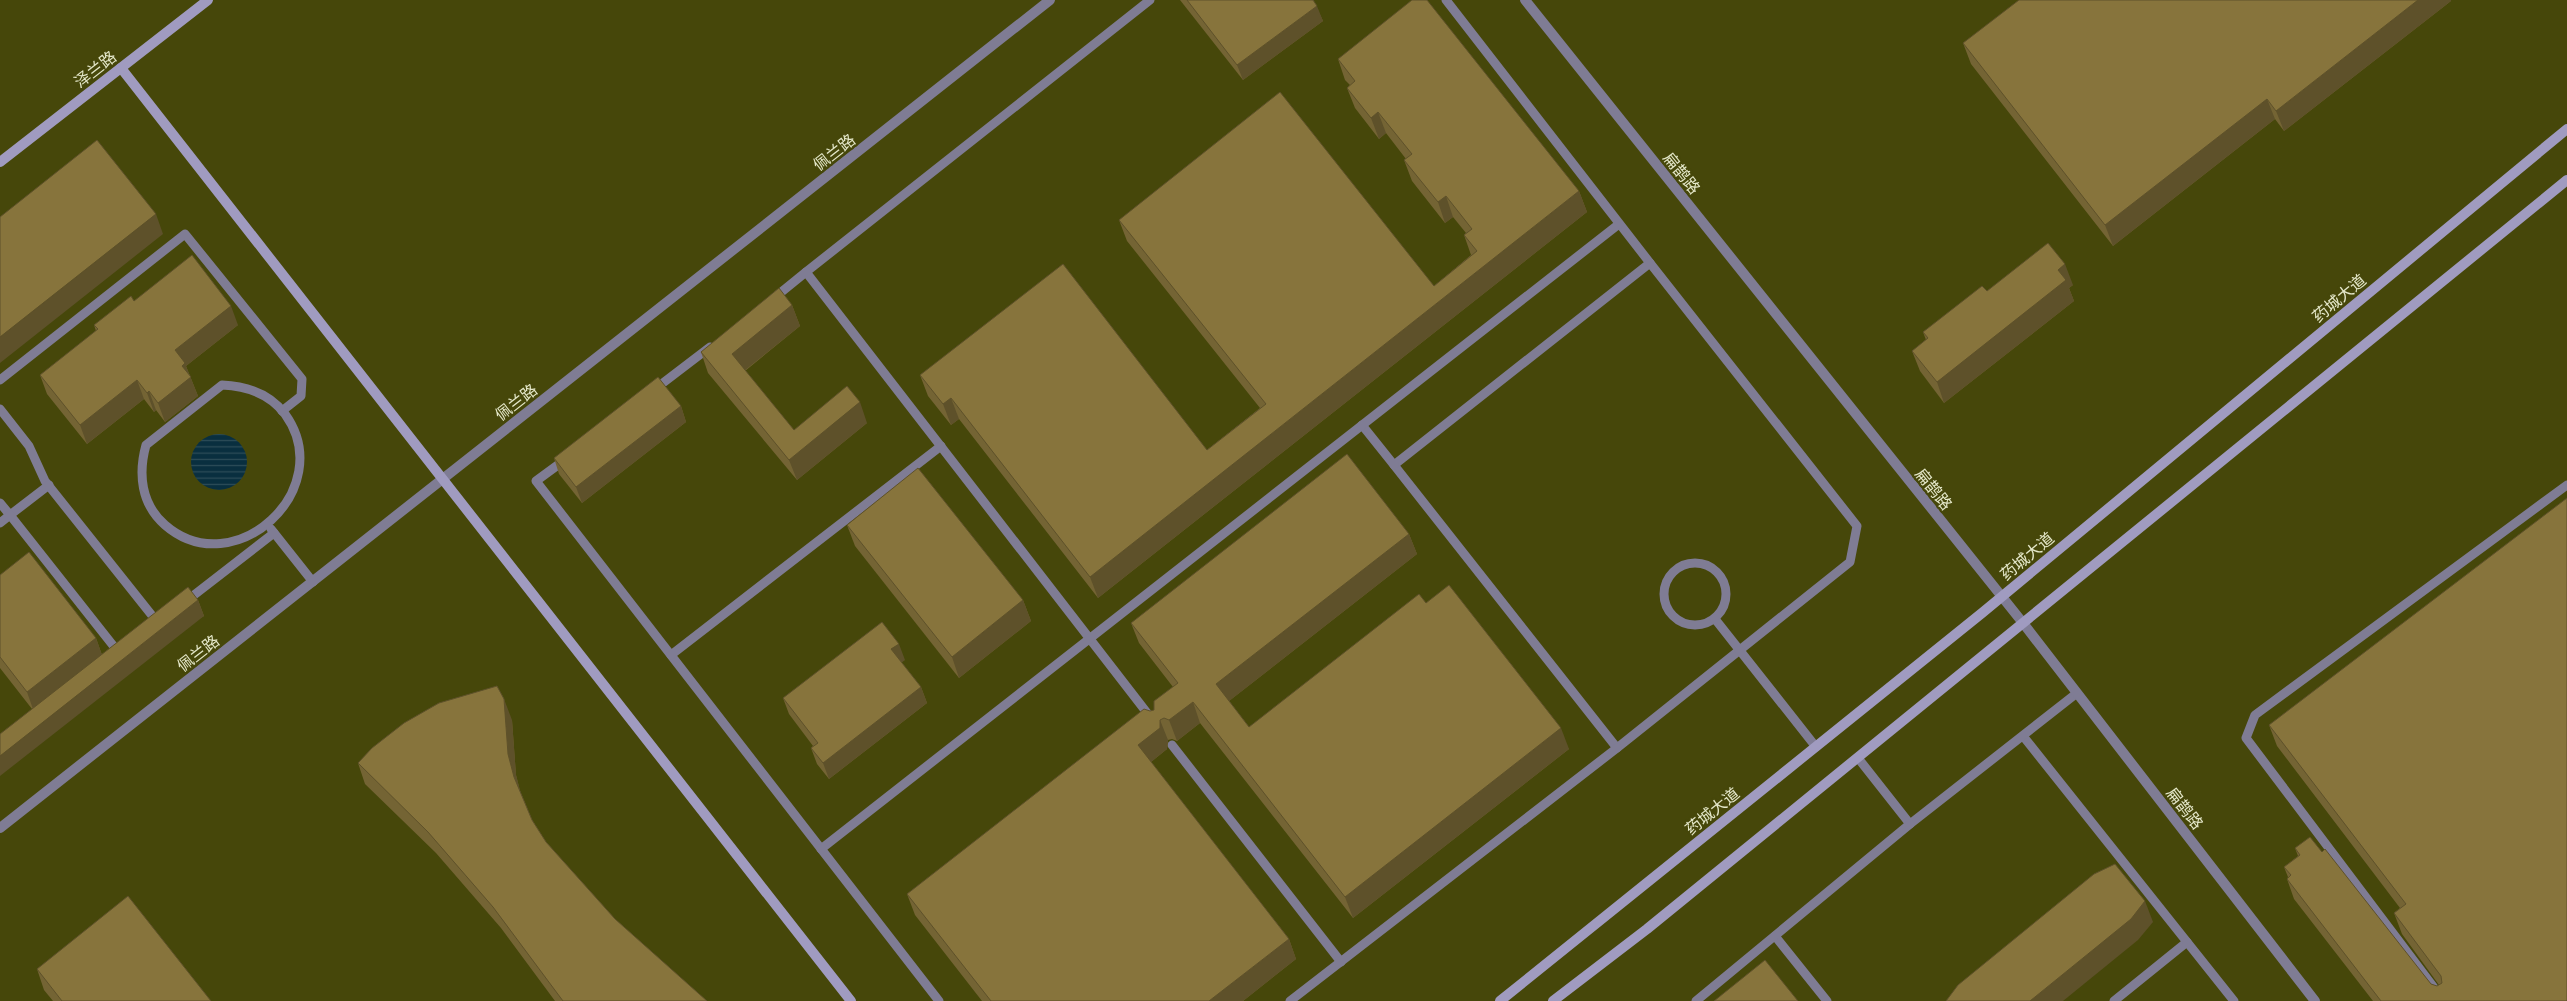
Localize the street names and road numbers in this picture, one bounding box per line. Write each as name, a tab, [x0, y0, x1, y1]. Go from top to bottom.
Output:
street label: 泽兰路	[71, 47, 120, 92]
street label: 佩兰路	[810, 130, 859, 175]
street label: 扁鹊路	[1659, 149, 1704, 198]
street label: 药城大道	[2309, 271, 2370, 326]
street label: 佩兰路	[492, 380, 541, 425]
street label: 扁鹊路	[1911, 465, 1956, 514]
street label: 药城大道	[1997, 529, 2058, 584]
street label: 佩兰路	[174, 631, 223, 676]
street label: 药城大道	[1681, 784, 1743, 839]
street label: 扁鹊路	[2162, 784, 2207, 833]

